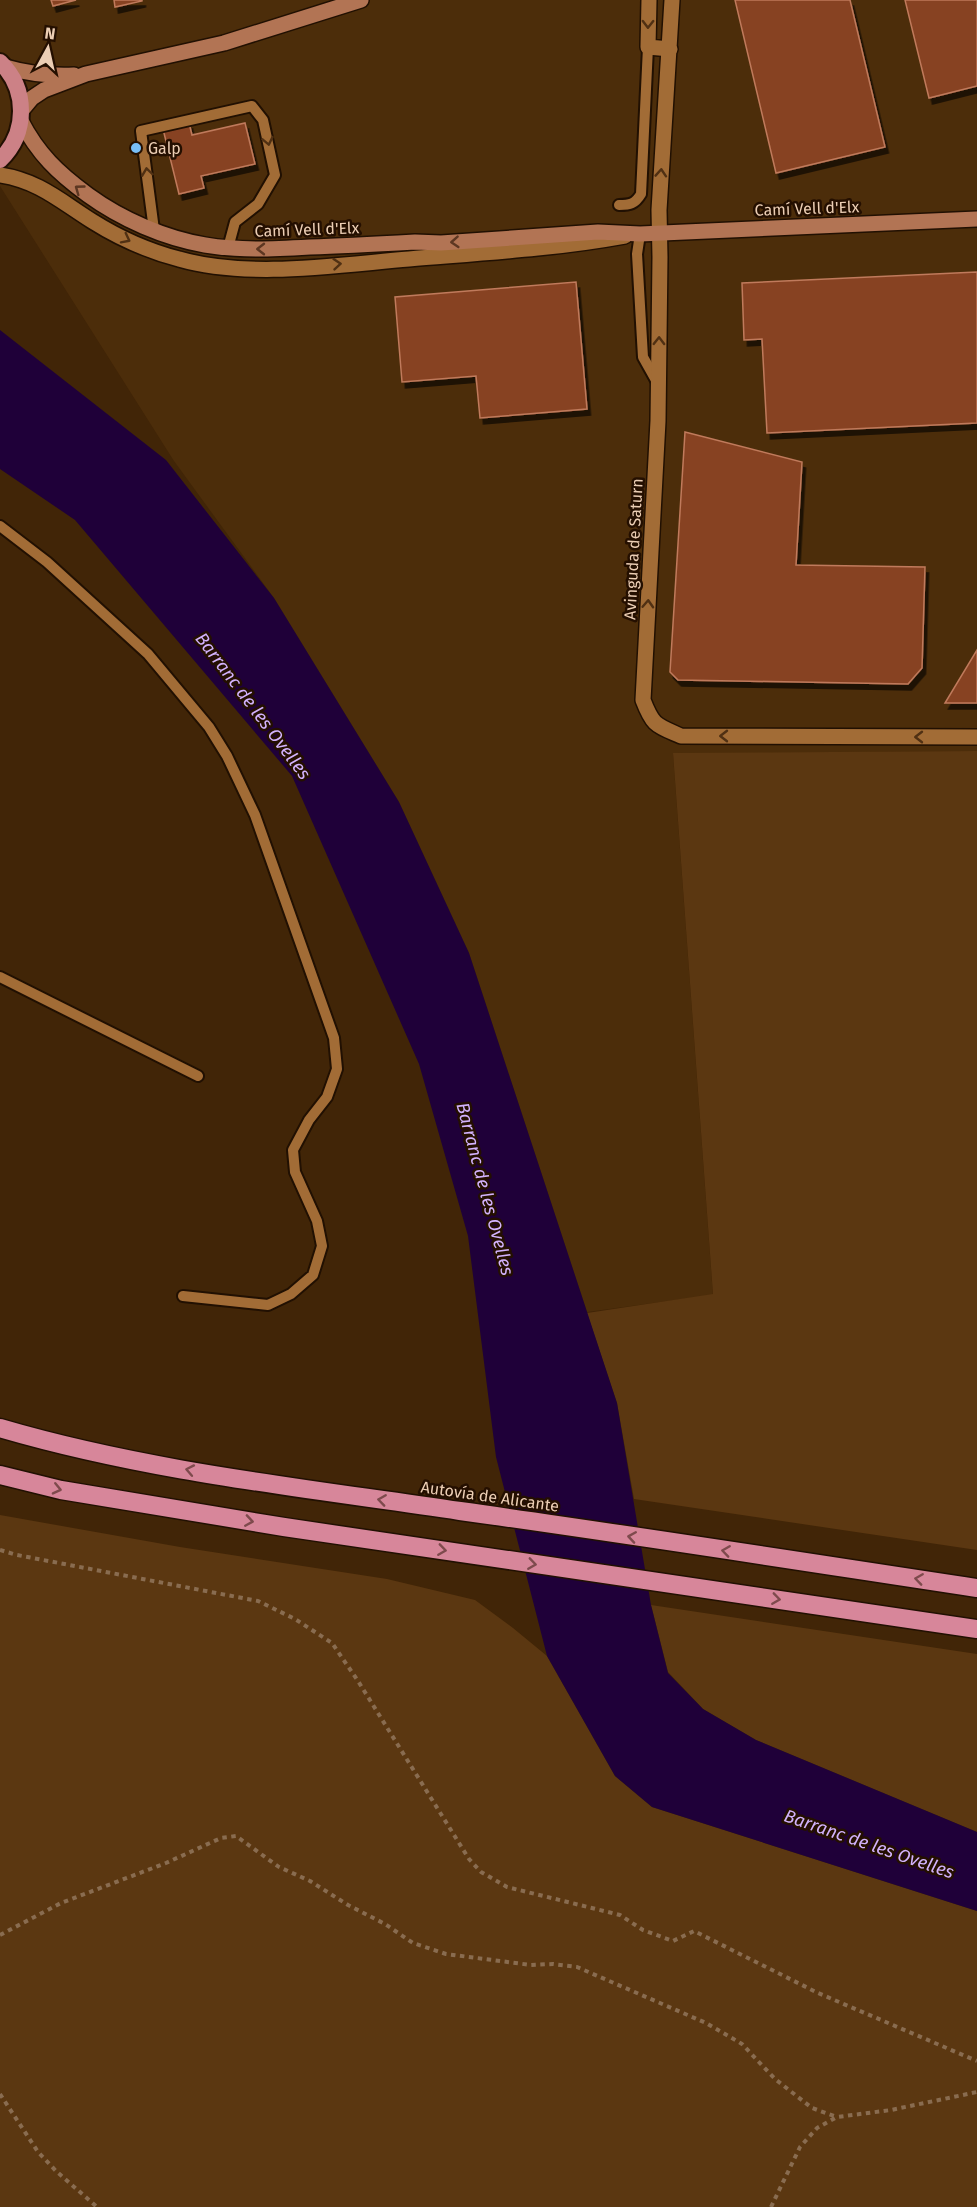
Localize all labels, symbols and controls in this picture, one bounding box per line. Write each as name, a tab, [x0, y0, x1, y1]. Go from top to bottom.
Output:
north arrow	[18, 18, 78, 78]
one-way arrow	[642, 19, 654, 28]
text: N	[43, 23, 57, 44]
one-way arrow	[260, 136, 273, 146]
place label: Galp	[148, 139, 181, 158]
marker: Galp	[129, 141, 143, 155]
one-way arrow	[141, 168, 153, 177]
one-way arrow	[654, 169, 667, 178]
one-way arrow	[75, 185, 86, 196]
street label: Camí Vell d'Elx	[754, 197, 860, 220]
street label: Camí Vell d'Elx	[254, 218, 360, 241]
one-way arrow	[119, 232, 130, 243]
one-way arrow	[451, 236, 460, 249]
one-way arrow	[256, 243, 265, 255]
one-way arrow	[332, 258, 341, 271]
one-way arrow	[653, 337, 665, 346]
street label: Avinguda de Saturn	[620, 478, 647, 620]
one-way arrow	[641, 599, 654, 608]
water label: Barranc de les Ovelles	[191, 628, 315, 784]
one-way arrow	[719, 730, 728, 742]
one-way arrow	[914, 731, 923, 743]
water label: Barranc de les Ovelles	[451, 1100, 519, 1278]
one-way arrow	[185, 1464, 195, 1477]
street label: Autovía de Alicante	[420, 1477, 560, 1516]
one-way arrow	[52, 1481, 62, 1494]
one-way arrow	[378, 1494, 387, 1506]
one-way arrow	[244, 1514, 254, 1527]
one-way arrow	[628, 1531, 637, 1543]
one-way arrow	[437, 1544, 446, 1556]
one-way arrow	[722, 1545, 731, 1557]
one-way arrow	[527, 1557, 536, 1569]
one-way arrow	[915, 1574, 924, 1586]
one-way arrow	[771, 1593, 781, 1605]
water label: Barranc de les Ovelles	[781, 1805, 957, 1883]

